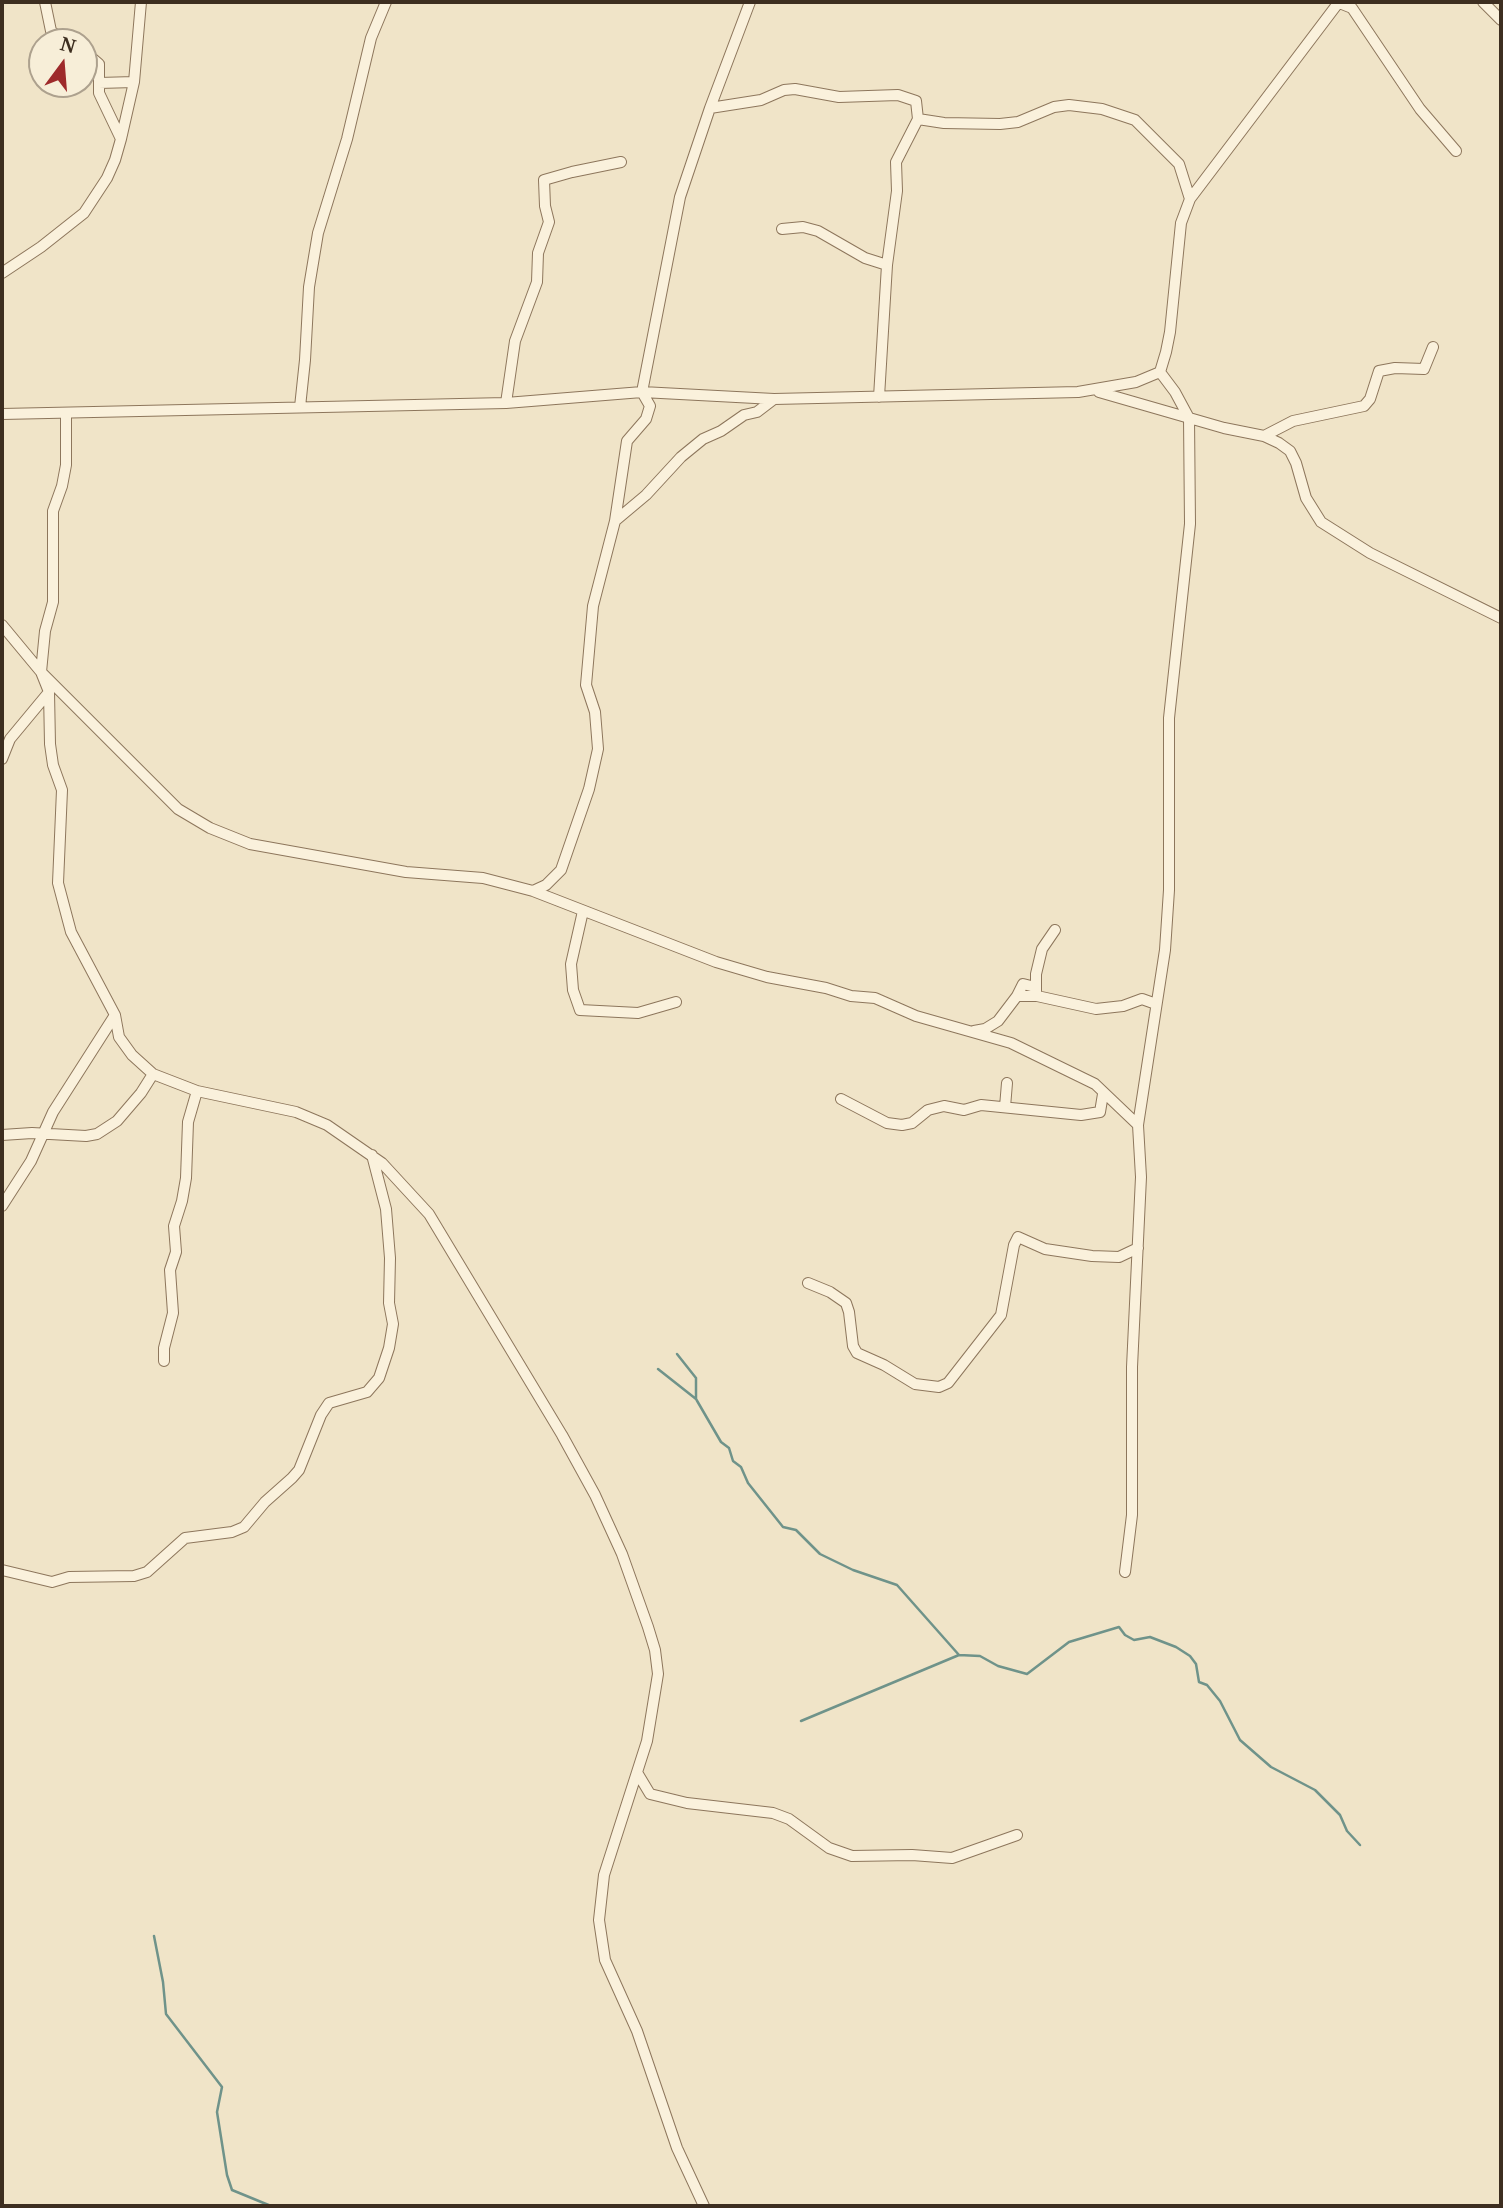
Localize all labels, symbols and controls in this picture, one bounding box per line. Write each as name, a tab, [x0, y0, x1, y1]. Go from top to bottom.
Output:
north arrow	[28, 28, 98, 98]
text: N	[57, 30, 79, 59]

